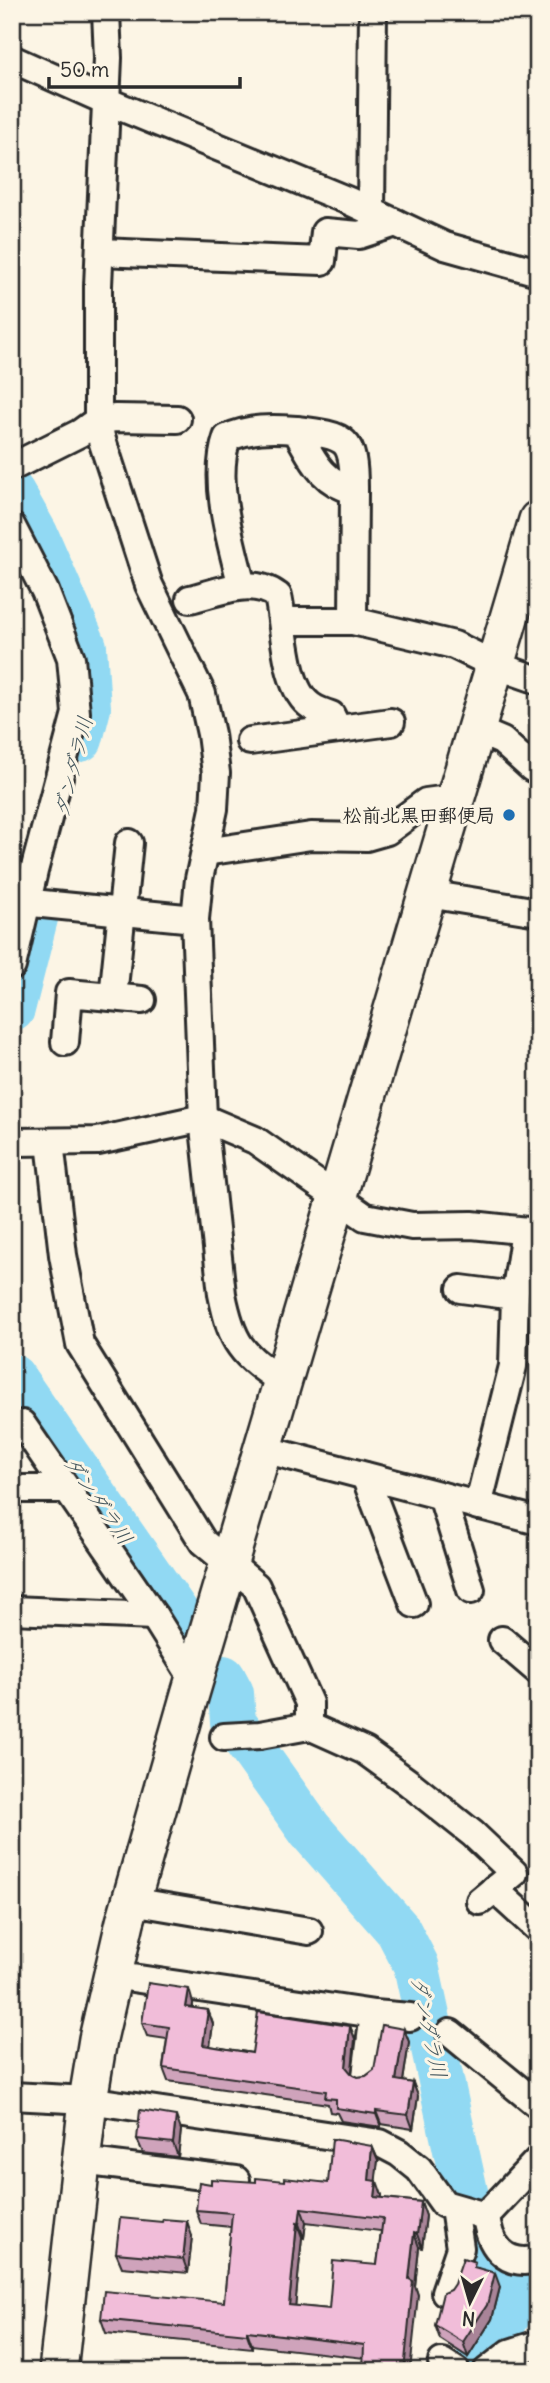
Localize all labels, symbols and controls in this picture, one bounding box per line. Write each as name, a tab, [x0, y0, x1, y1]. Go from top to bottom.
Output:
scale bar	[49, 46, 240, 90]
text: 50 m	[60, 56, 109, 83]
water label: ダンダラ川	[47, 713, 99, 821]
place label: 松前北黒田郵便局	[343, 803, 495, 827]
marker: 松前北黒田郵便局	[501, 807, 517, 823]
water label: ダンダラ川	[57, 1450, 139, 1550]
water label: ダンダラ川	[405, 1973, 453, 2081]
north arrow	[434, 2268, 504, 2338]
text: N	[461, 2306, 476, 2331]

